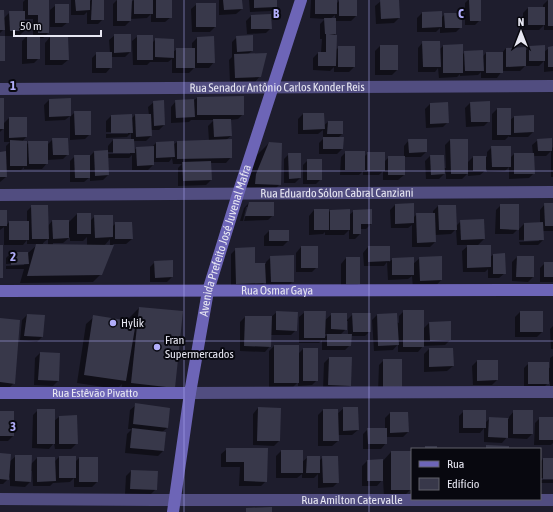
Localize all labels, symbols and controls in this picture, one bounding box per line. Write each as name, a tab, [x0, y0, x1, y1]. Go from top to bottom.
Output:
text: B	[273, 6, 280, 21]
text: C	[458, 6, 464, 21]
scale bar	[14, 12, 101, 38]
north arrow	[501, 12, 541, 52]
text: N	[518, 16, 524, 28]
text: 50 m	[20, 19, 42, 33]
text: 1	[10, 78, 16, 93]
street label: Rua Senador Antônio Carlos Konder Reis	[189, 80, 365, 95]
street label: Avenida Prefeito José Juvenal Mafra	[197, 163, 254, 317]
street label: Rua Eduardo Sólon Cabral Canziani	[260, 186, 414, 201]
text: 2	[10, 249, 16, 264]
street label: Rua Osmar Gaya	[241, 283, 313, 298]
place label: Hylik	[121, 316, 145, 330]
marker: Hylik	[108, 318, 118, 328]
place label: Fran Supermercados	[165, 333, 234, 361]
marker: Fran Supermercados	[152, 342, 162, 352]
street label: Rua Estêvão Pivatto	[52, 386, 138, 400]
text: 3	[10, 419, 16, 434]
legend	[411, 448, 541, 500]
text: Rua	[447, 457, 464, 471]
text: Edifício	[447, 477, 480, 491]
street label: Rua Amilton Catervalle	[301, 493, 403, 507]

